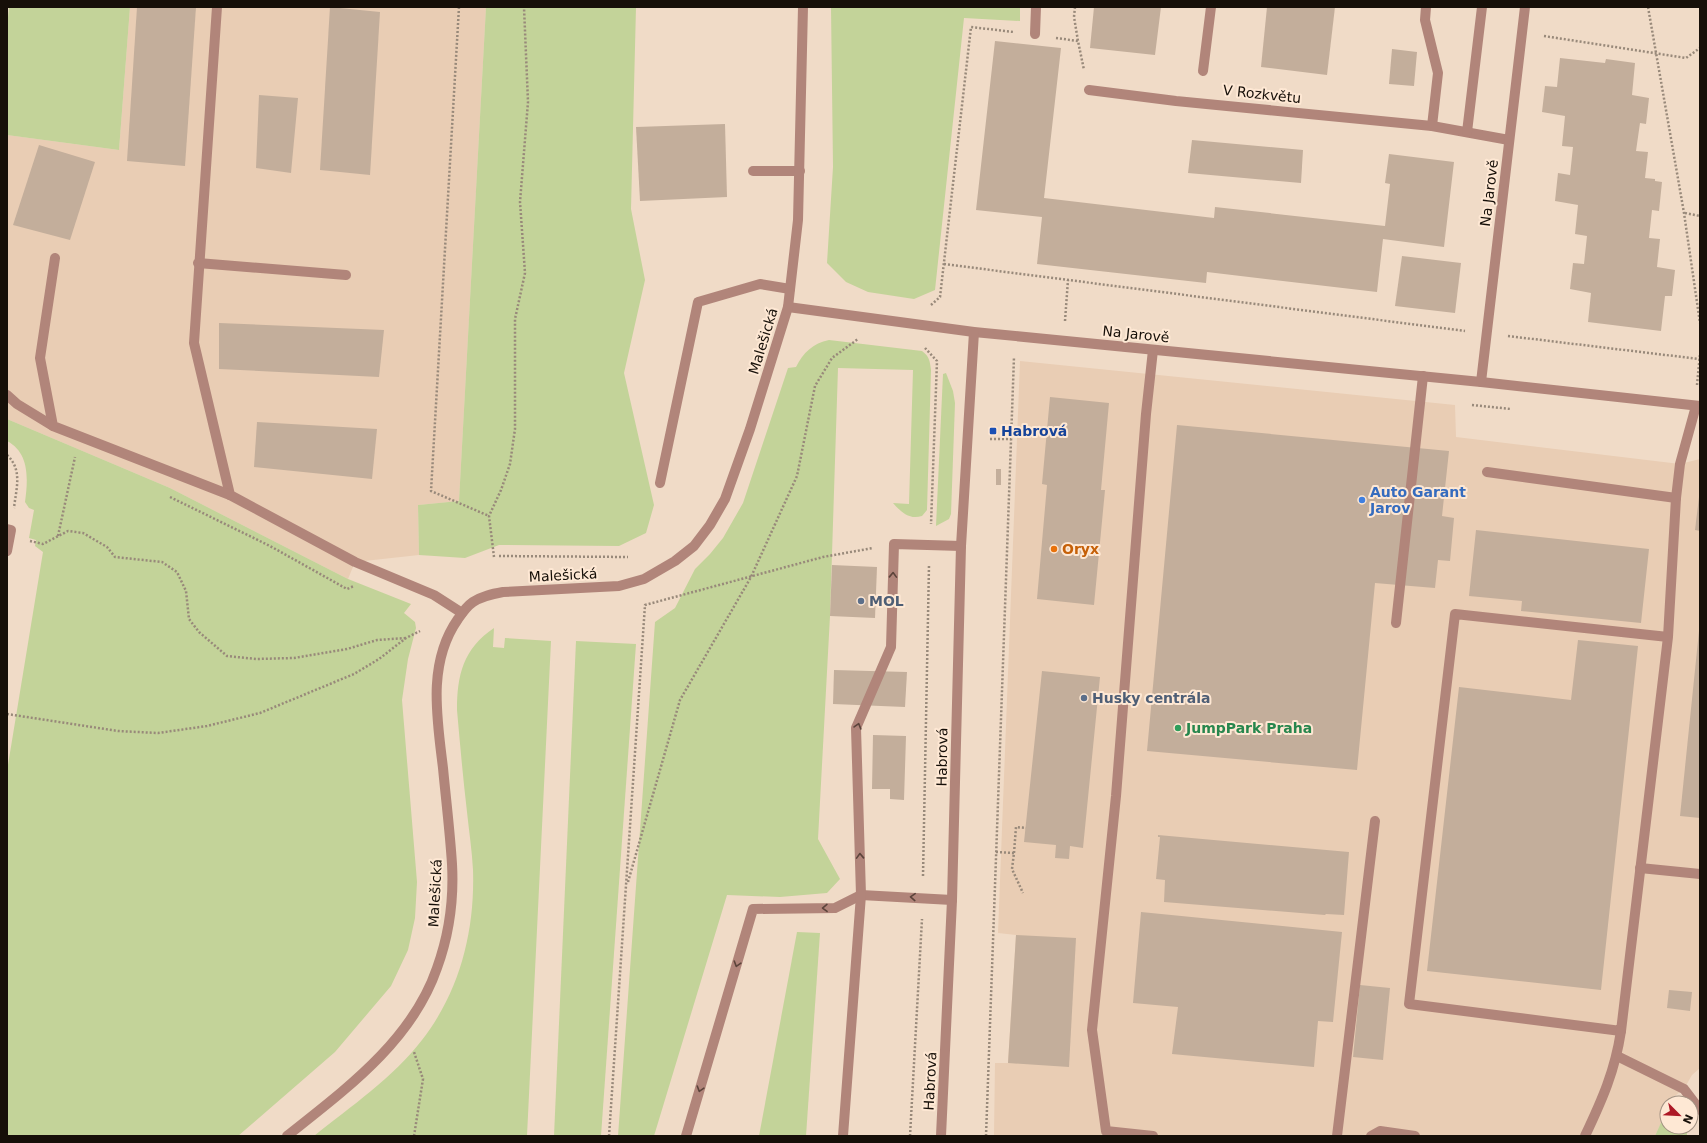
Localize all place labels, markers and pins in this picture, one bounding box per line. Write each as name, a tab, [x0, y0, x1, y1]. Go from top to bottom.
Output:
place label: Habrová	[1001, 423, 1067, 439]
marker: Habrová	[988, 426, 998, 436]
place label: Auto Garant Jarov	[1369, 484, 1466, 516]
marker: Auto Garant Jarov	[1357, 495, 1367, 505]
place label: Oryx	[1062, 541, 1099, 557]
marker: Oryx	[1049, 544, 1059, 554]
place label: MOL	[869, 593, 904, 609]
marker: MOL	[856, 596, 866, 606]
place label: Husky centrála	[1092, 690, 1210, 706]
marker: Husky centrála	[1079, 693, 1089, 703]
place label: JumpPark Praha	[1185, 720, 1312, 736]
marker: JumpPark Praha	[1173, 723, 1183, 733]

